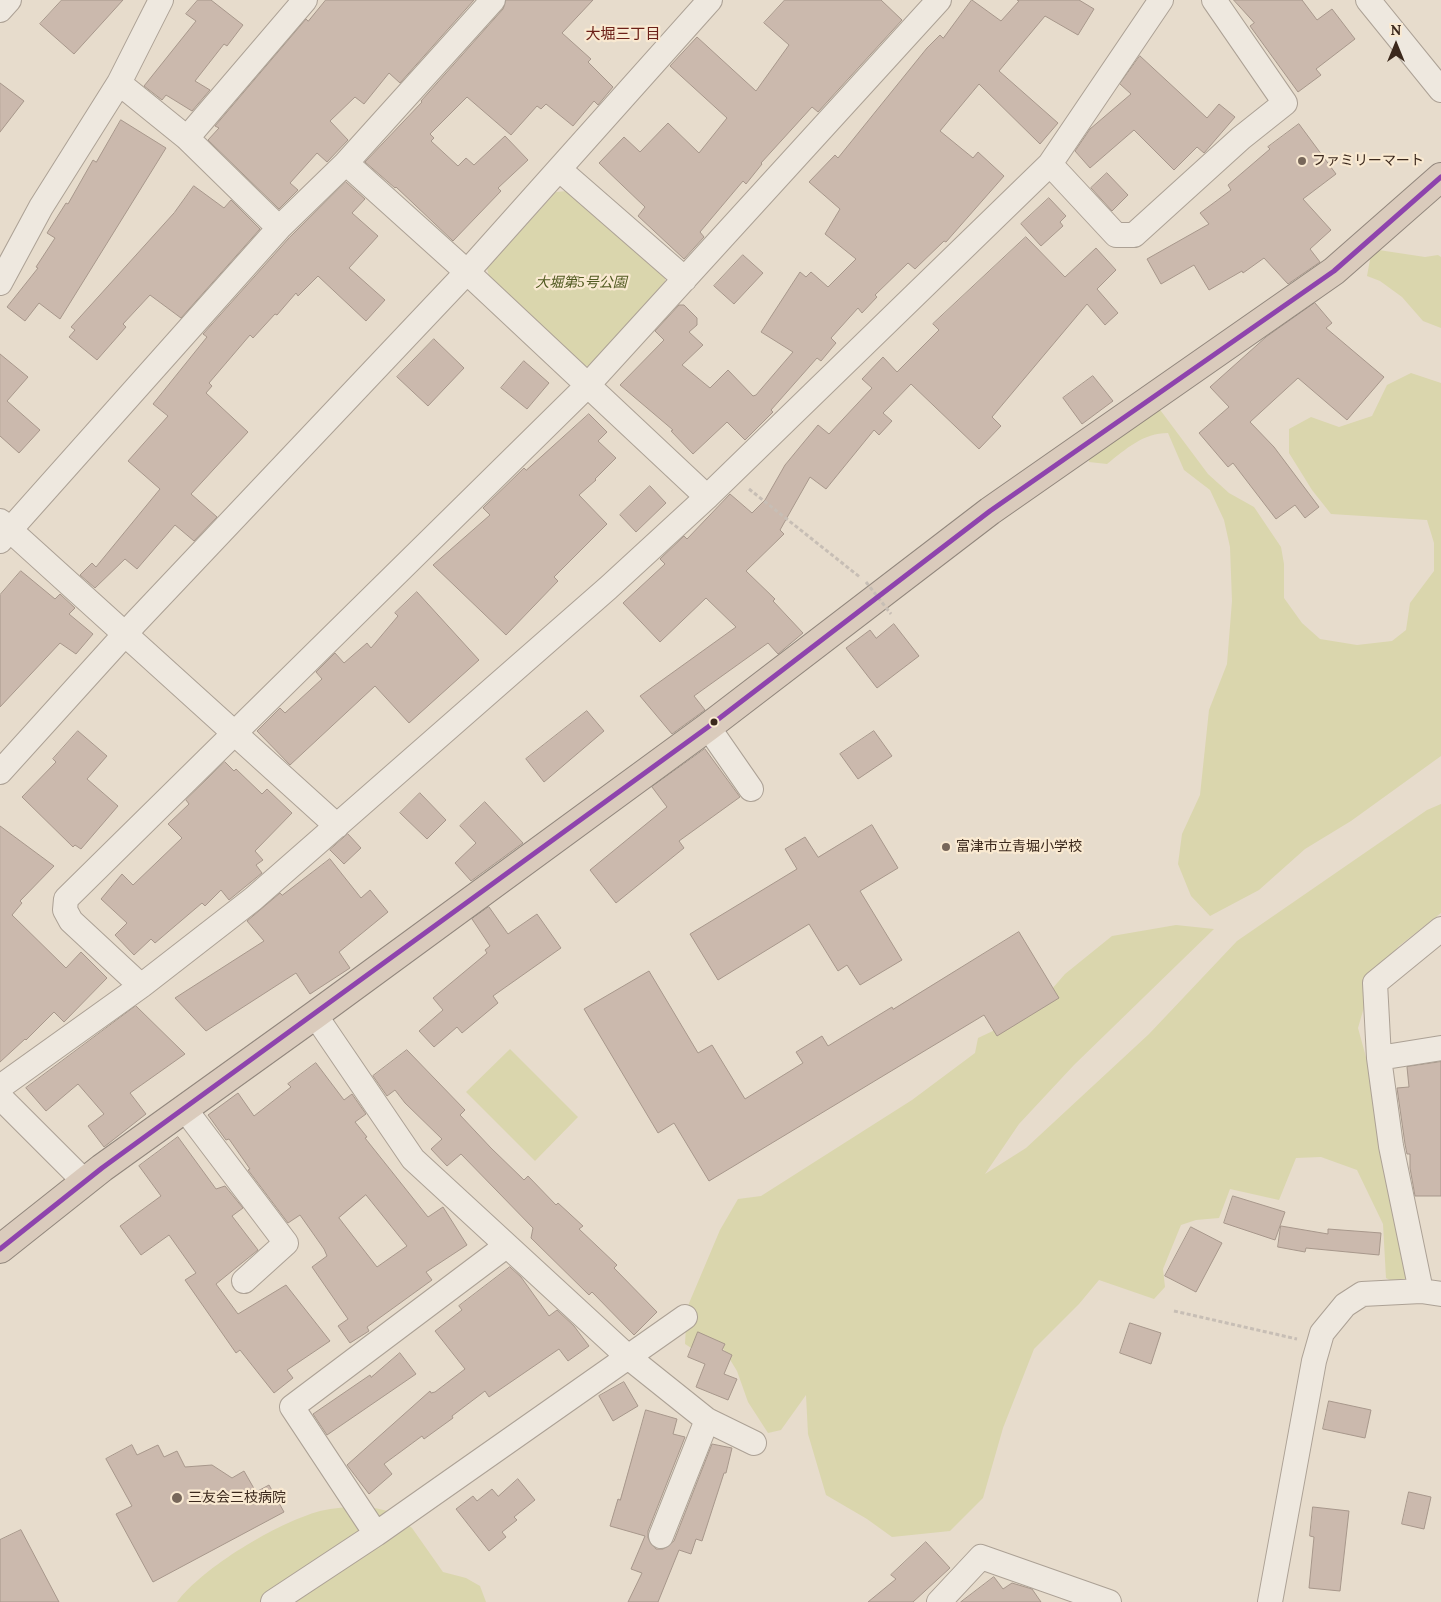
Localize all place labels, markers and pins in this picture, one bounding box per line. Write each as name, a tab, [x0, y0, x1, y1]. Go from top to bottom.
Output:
place label: ファミリーマート	[1312, 153, 1424, 169]
marker: ファミリーマート	[1296, 155, 1308, 167]
unlabelled marker	[709, 717, 719, 727]
place label: 富津市立青堀小学校	[956, 839, 1082, 855]
marker: 富津市立青堀小学校	[940, 841, 952, 853]
place label: 三友会三枝病院	[188, 1490, 286, 1506]
marker: 三友会三枝病院	[170, 1491, 184, 1505]

